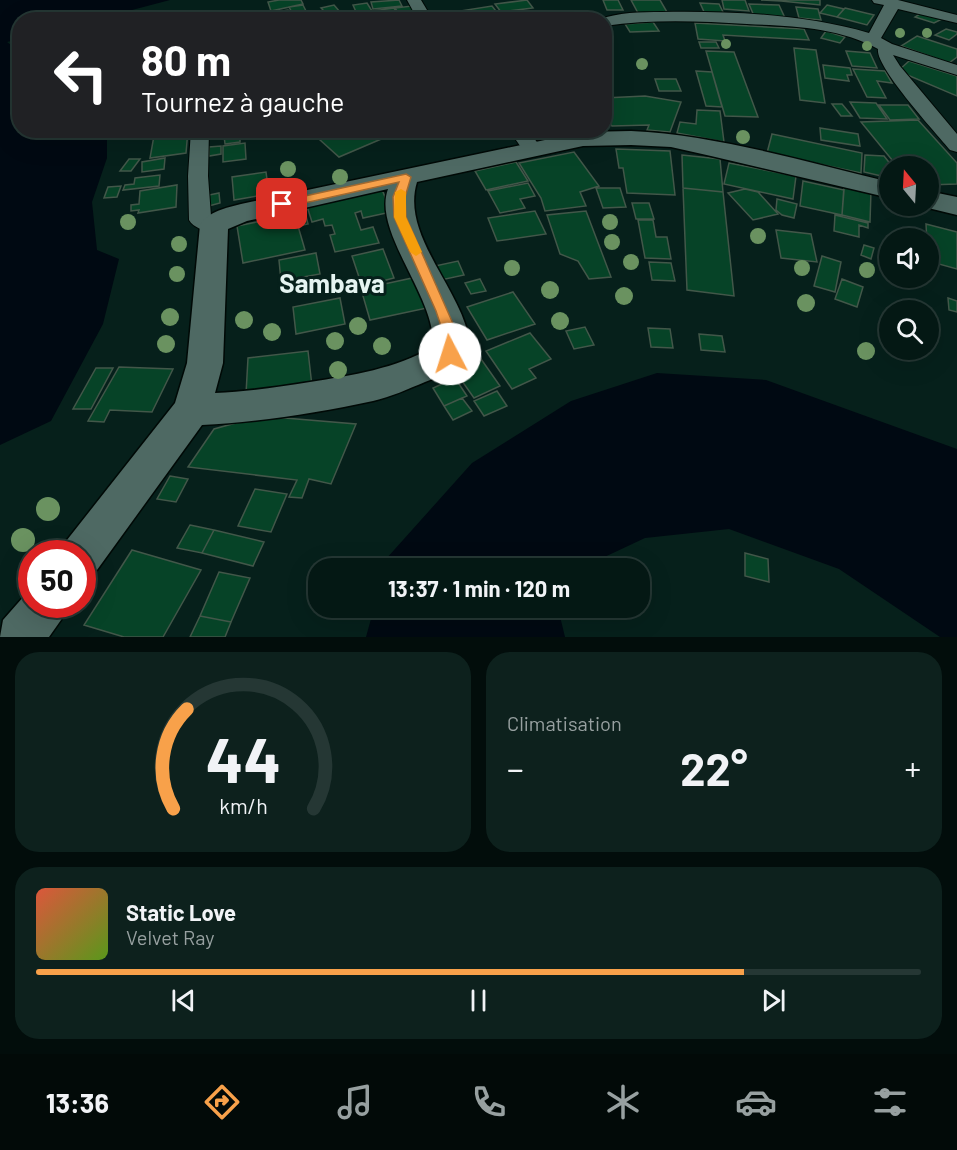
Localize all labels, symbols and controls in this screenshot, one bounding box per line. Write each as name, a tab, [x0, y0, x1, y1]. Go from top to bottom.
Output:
text: 80 m	[141, 34, 231, 84]
icon: left	[42, 36, 120, 114]
text: Tournez à gauche	[141, 85, 344, 117]
north arrow	[879, 156, 939, 216]
map controls	[879, 156, 939, 360]
pin	[256, 178, 307, 229]
icon: arrive	[265, 187, 298, 220]
button: sound	[879, 228, 939, 288]
district label: Sambava	[279, 267, 385, 298]
button: search	[879, 300, 939, 360]
position arrow	[418, 322, 482, 386]
speed limit sign: 50	[18, 540, 96, 618]
text: 13:37 · 1 min · 120 m	[388, 575, 570, 601]
text: Climatisation	[507, 711, 622, 735]
text: 44	[205, 721, 281, 795]
text: 22°	[680, 741, 748, 795]
text: −	[507, 748, 524, 788]
text: +	[904, 748, 921, 788]
text: km/h	[219, 793, 267, 818]
text: Static Love	[126, 899, 236, 925]
text: Velvet Ray	[126, 925, 215, 949]
icon: previous	[167, 984, 200, 1017]
icon: pause	[462, 984, 495, 1017]
icon: next	[757, 984, 790, 1017]
icon: directions	[201, 1081, 243, 1123]
icon: music	[334, 1081, 376, 1123]
icon: phone	[468, 1081, 510, 1123]
icon: climate	[602, 1081, 644, 1123]
icon: car	[735, 1081, 777, 1123]
icon: filters	[869, 1081, 911, 1123]
text: 13:36	[46, 1086, 109, 1118]

